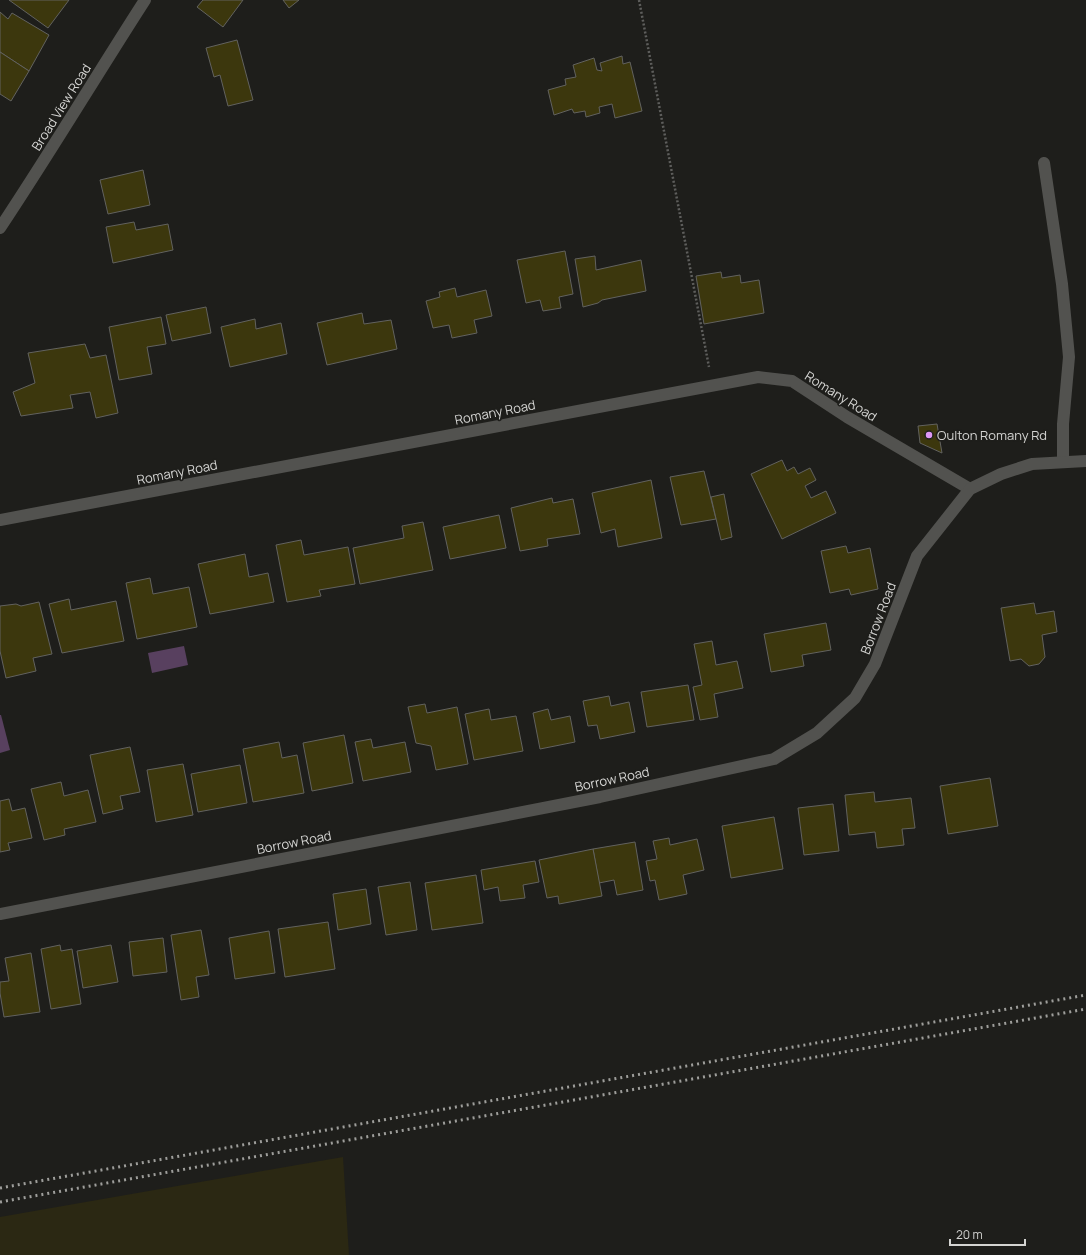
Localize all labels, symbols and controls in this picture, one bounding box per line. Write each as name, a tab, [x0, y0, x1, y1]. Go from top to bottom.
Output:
street label: Broad View Road	[27, 60, 95, 154]
street label: Romany Road	[802, 367, 880, 425]
street label: Romany Road	[453, 395, 537, 429]
place label: Oulton Romany Rd	[937, 426, 1047, 444]
marker: Oulton Romany Rd	[924, 430, 934, 440]
street label: Romany Road	[135, 455, 219, 489]
street label: Borrow Road	[856, 579, 900, 657]
street label: Borrow Road	[573, 762, 651, 796]
street label: Borrow Road	[255, 826, 333, 858]
scale bar	[950, 1221, 1025, 1247]
text: 20 m	[956, 1226, 983, 1243]

